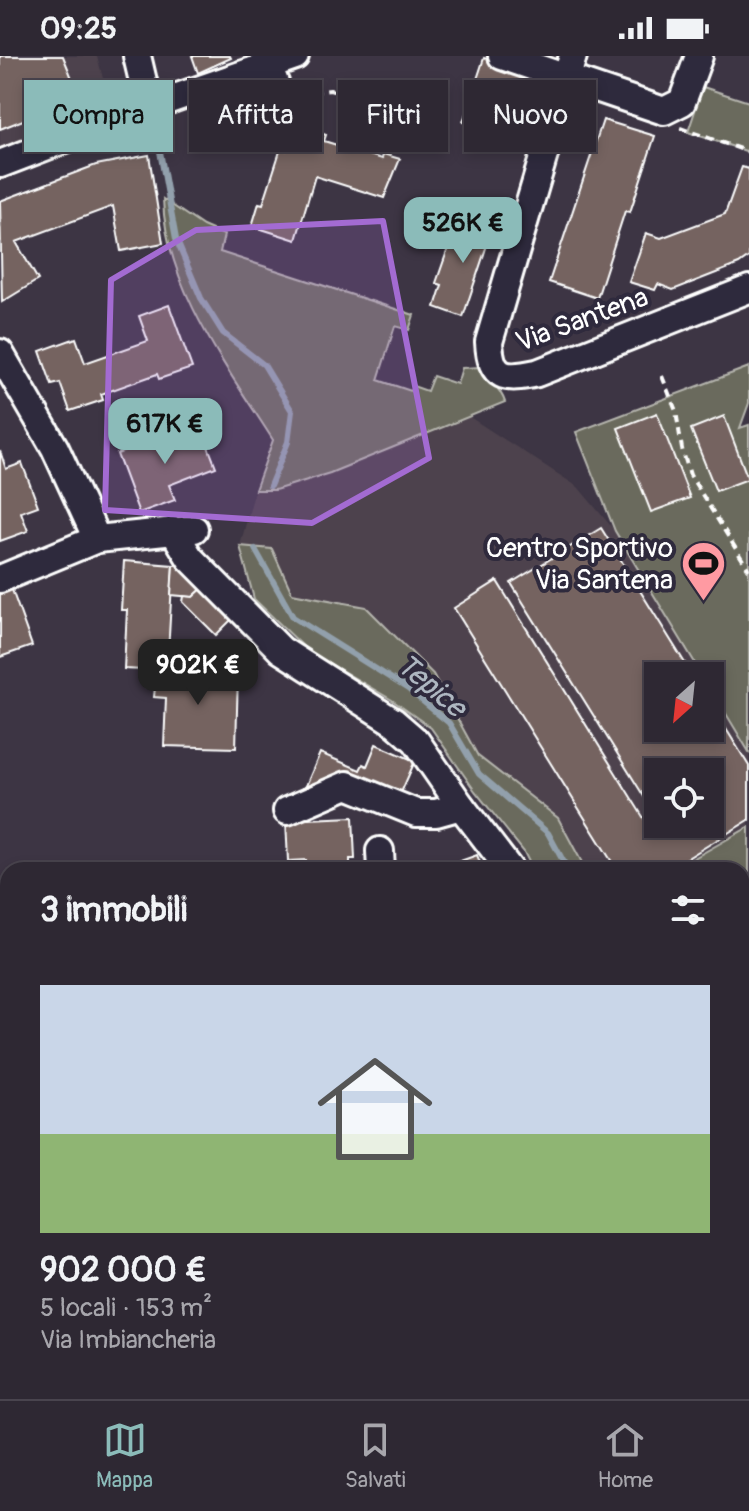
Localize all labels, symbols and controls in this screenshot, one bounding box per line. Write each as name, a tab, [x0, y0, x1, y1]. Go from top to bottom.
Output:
text: 09:25	[40, 10, 117, 47]
chip: Compra	[24, 80, 173, 152]
chip: Affitta	[189, 80, 322, 152]
chip: Filtri	[338, 80, 448, 152]
chip: Nuovo	[464, 80, 596, 152]
pin: 526K €	[398, 197, 528, 265]
text: 526K €	[422, 207, 504, 239]
street label: Via Santena	[511, 280, 653, 360]
pin: 617K €	[100, 398, 230, 466]
text: 617K €	[126, 408, 204, 440]
place label: Centro Sportivo Via Santena	[486, 531, 673, 598]
sports icon: Centro Sportivo Via Santena	[680, 540, 728, 603]
pin: 902K €	[133, 639, 263, 707]
water label: Tepice	[389, 646, 476, 728]
text: 902K €	[156, 649, 240, 681]
north arrow	[644, 662, 724, 742]
map controls	[644, 662, 724, 838]
button: locate	[644, 758, 724, 838]
icon: filters	[666, 888, 710, 932]
text: 3 immobili	[40, 889, 187, 932]
icon: home	[303, 1037, 447, 1181]
text: 902 000 €	[40, 1249, 207, 1292]
text: 5 locali · 153 m²	[40, 1292, 212, 1324]
text: Via Imbiancheria	[40, 1324, 216, 1356]
tab: Mappa	[96, 1418, 153, 1494]
tab: Salvati	[345, 1418, 406, 1494]
tab: Home	[598, 1418, 653, 1494]

